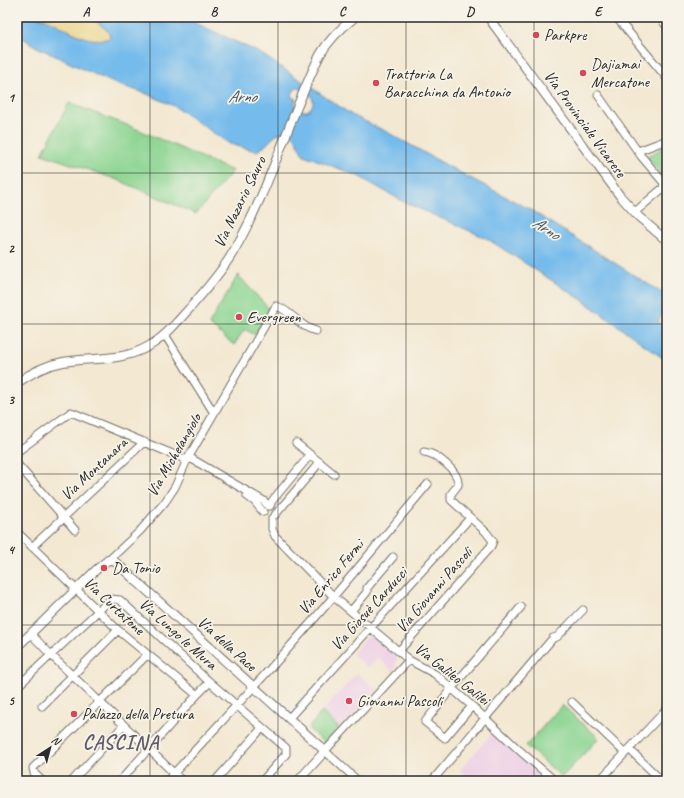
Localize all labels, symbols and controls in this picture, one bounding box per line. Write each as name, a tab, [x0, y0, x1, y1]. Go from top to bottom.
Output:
text: A	[83, 4, 91, 20]
text: B	[211, 4, 219, 20]
text: C	[339, 4, 347, 20]
text: D	[466, 4, 475, 20]
text: E	[595, 4, 604, 20]
place label: Parkpre	[544, 25, 588, 45]
marker: Parkpre	[531, 30, 541, 40]
place label: Dajiamai Mercatone	[591, 54, 651, 92]
place label: Trattoria La Baracchina da Antonio	[384, 64, 512, 102]
street label: Via Provinciale Vicarese	[540, 67, 632, 183]
marker: Dajiamai Mercatone	[578, 68, 588, 78]
marker: Trattoria La Baracchina da Antonio	[371, 78, 381, 88]
water label: Arno	[228, 86, 259, 107]
text: 1	[8, 90, 16, 106]
street label: Via Nazario Sauro	[209, 152, 271, 251]
water label: Arno	[529, 212, 566, 246]
text: 2	[8, 241, 15, 257]
place label: Evergreen	[247, 307, 301, 327]
marker: Evergreen	[234, 312, 244, 322]
text: 3	[8, 392, 15, 408]
street label: Via Michelangiolo	[142, 408, 207, 500]
street label: Via Montanara	[57, 432, 132, 505]
street label: Via Enrico Fermi	[294, 534, 369, 619]
text: 4	[8, 542, 16, 558]
street label: Via Giovanni Pascoli	[391, 542, 478, 637]
place label: Da Tonio	[112, 558, 161, 578]
street label: Via Giosuè Carducci	[326, 562, 413, 655]
marker: Da Tonio	[99, 563, 109, 573]
street label: Via Curtatone	[79, 573, 150, 641]
street label: Via Lungo le Mura	[135, 594, 222, 675]
street label: Via della Pace	[193, 612, 262, 677]
street label: Via Galileo Galilei	[410, 638, 495, 711]
place label: Giovanni Pascoli	[357, 691, 444, 711]
text: 5	[8, 693, 15, 709]
marker: Giovanni Pascoli	[344, 696, 354, 706]
place label: Palazzo della Pretura	[82, 704, 195, 724]
marker: Palazzo della Pretura	[69, 709, 79, 719]
north arrow	[30, 728, 70, 768]
district label: CASCINA	[83, 730, 160, 755]
text: N	[49, 732, 65, 749]

